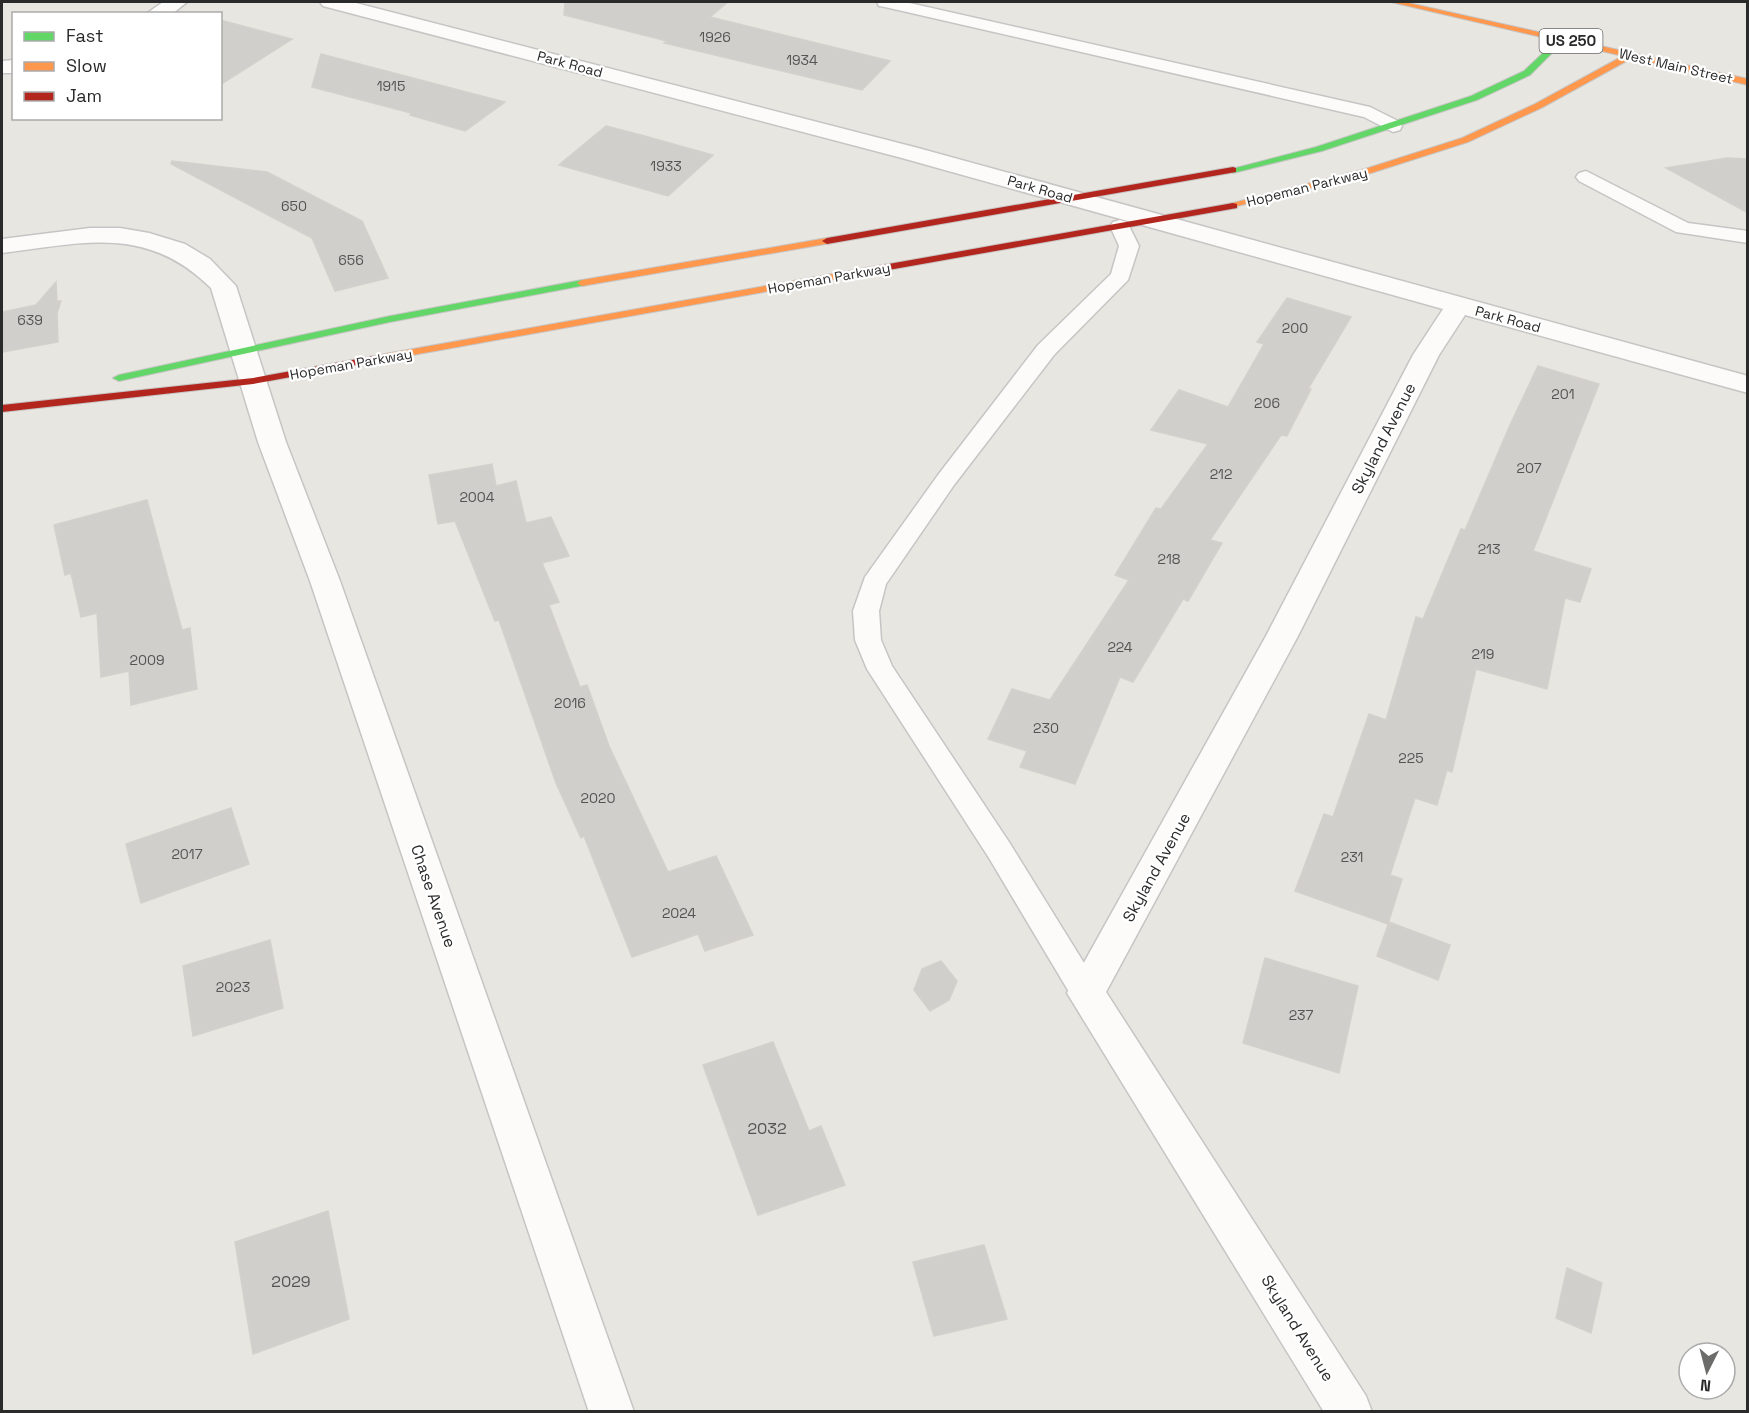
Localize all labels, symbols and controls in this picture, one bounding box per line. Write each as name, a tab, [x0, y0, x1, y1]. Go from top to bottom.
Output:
legend	[12, 12, 222, 120]
text: Fast	[66, 24, 103, 47]
house number: 1926	[699, 28, 731, 46]
road number: US 250	[1540, 29, 1602, 53]
street label: West Main Street	[1617, 44, 1735, 88]
street label: Park Road	[535, 47, 605, 81]
house number: 1934	[786, 51, 818, 69]
text: Slow	[66, 54, 107, 77]
house number: 1915	[377, 77, 405, 95]
text: Jam	[66, 84, 102, 107]
house number: 1933	[650, 157, 682, 175]
street label: Hopeman Parkway	[1245, 163, 1369, 211]
street label: Park Road	[1005, 171, 1075, 207]
house number: 650	[281, 197, 307, 215]
house number: 656	[338, 251, 364, 269]
street label: Hopeman Parkway	[766, 258, 892, 298]
street label: Park Road	[1473, 302, 1543, 336]
house number: 639	[17, 311, 43, 329]
house number: 200	[1282, 319, 1308, 337]
street label: Hopeman Parkway	[288, 344, 414, 384]
street label: Skyland Avenue	[1346, 379, 1420, 497]
house number: 201	[1551, 385, 1575, 403]
house number: 206	[1254, 394, 1280, 412]
house number: 207	[1516, 459, 1542, 477]
house number: 212	[1210, 465, 1232, 483]
house number: 2004	[459, 488, 495, 506]
house number: 213	[1478, 540, 1500, 558]
house number: 218	[1157, 550, 1181, 568]
house number: 224	[1107, 638, 1133, 656]
house number: 219	[1472, 645, 1494, 663]
house number: 2009	[130, 651, 164, 669]
house number: 2016	[554, 694, 586, 712]
house number: 230	[1033, 719, 1059, 737]
house number: 225	[1398, 749, 1424, 767]
house number: 2020	[581, 789, 615, 807]
street label: Skyland Avenue	[1118, 809, 1195, 926]
street label: Chase Avenue	[406, 842, 461, 950]
house number: 2017	[171, 845, 203, 863]
house number: 231	[1341, 848, 1363, 866]
house number: 2024	[662, 904, 696, 922]
house number: 2023	[216, 978, 250, 996]
house number: 237	[1289, 1006, 1313, 1024]
house number: 2032	[747, 1118, 787, 1139]
house number: 2029	[271, 1271, 311, 1292]
street label: Skyland Avenue	[1256, 1271, 1339, 1386]
north arrow	[1677, 1341, 1737, 1401]
text: N	[1699, 1374, 1712, 1396]

